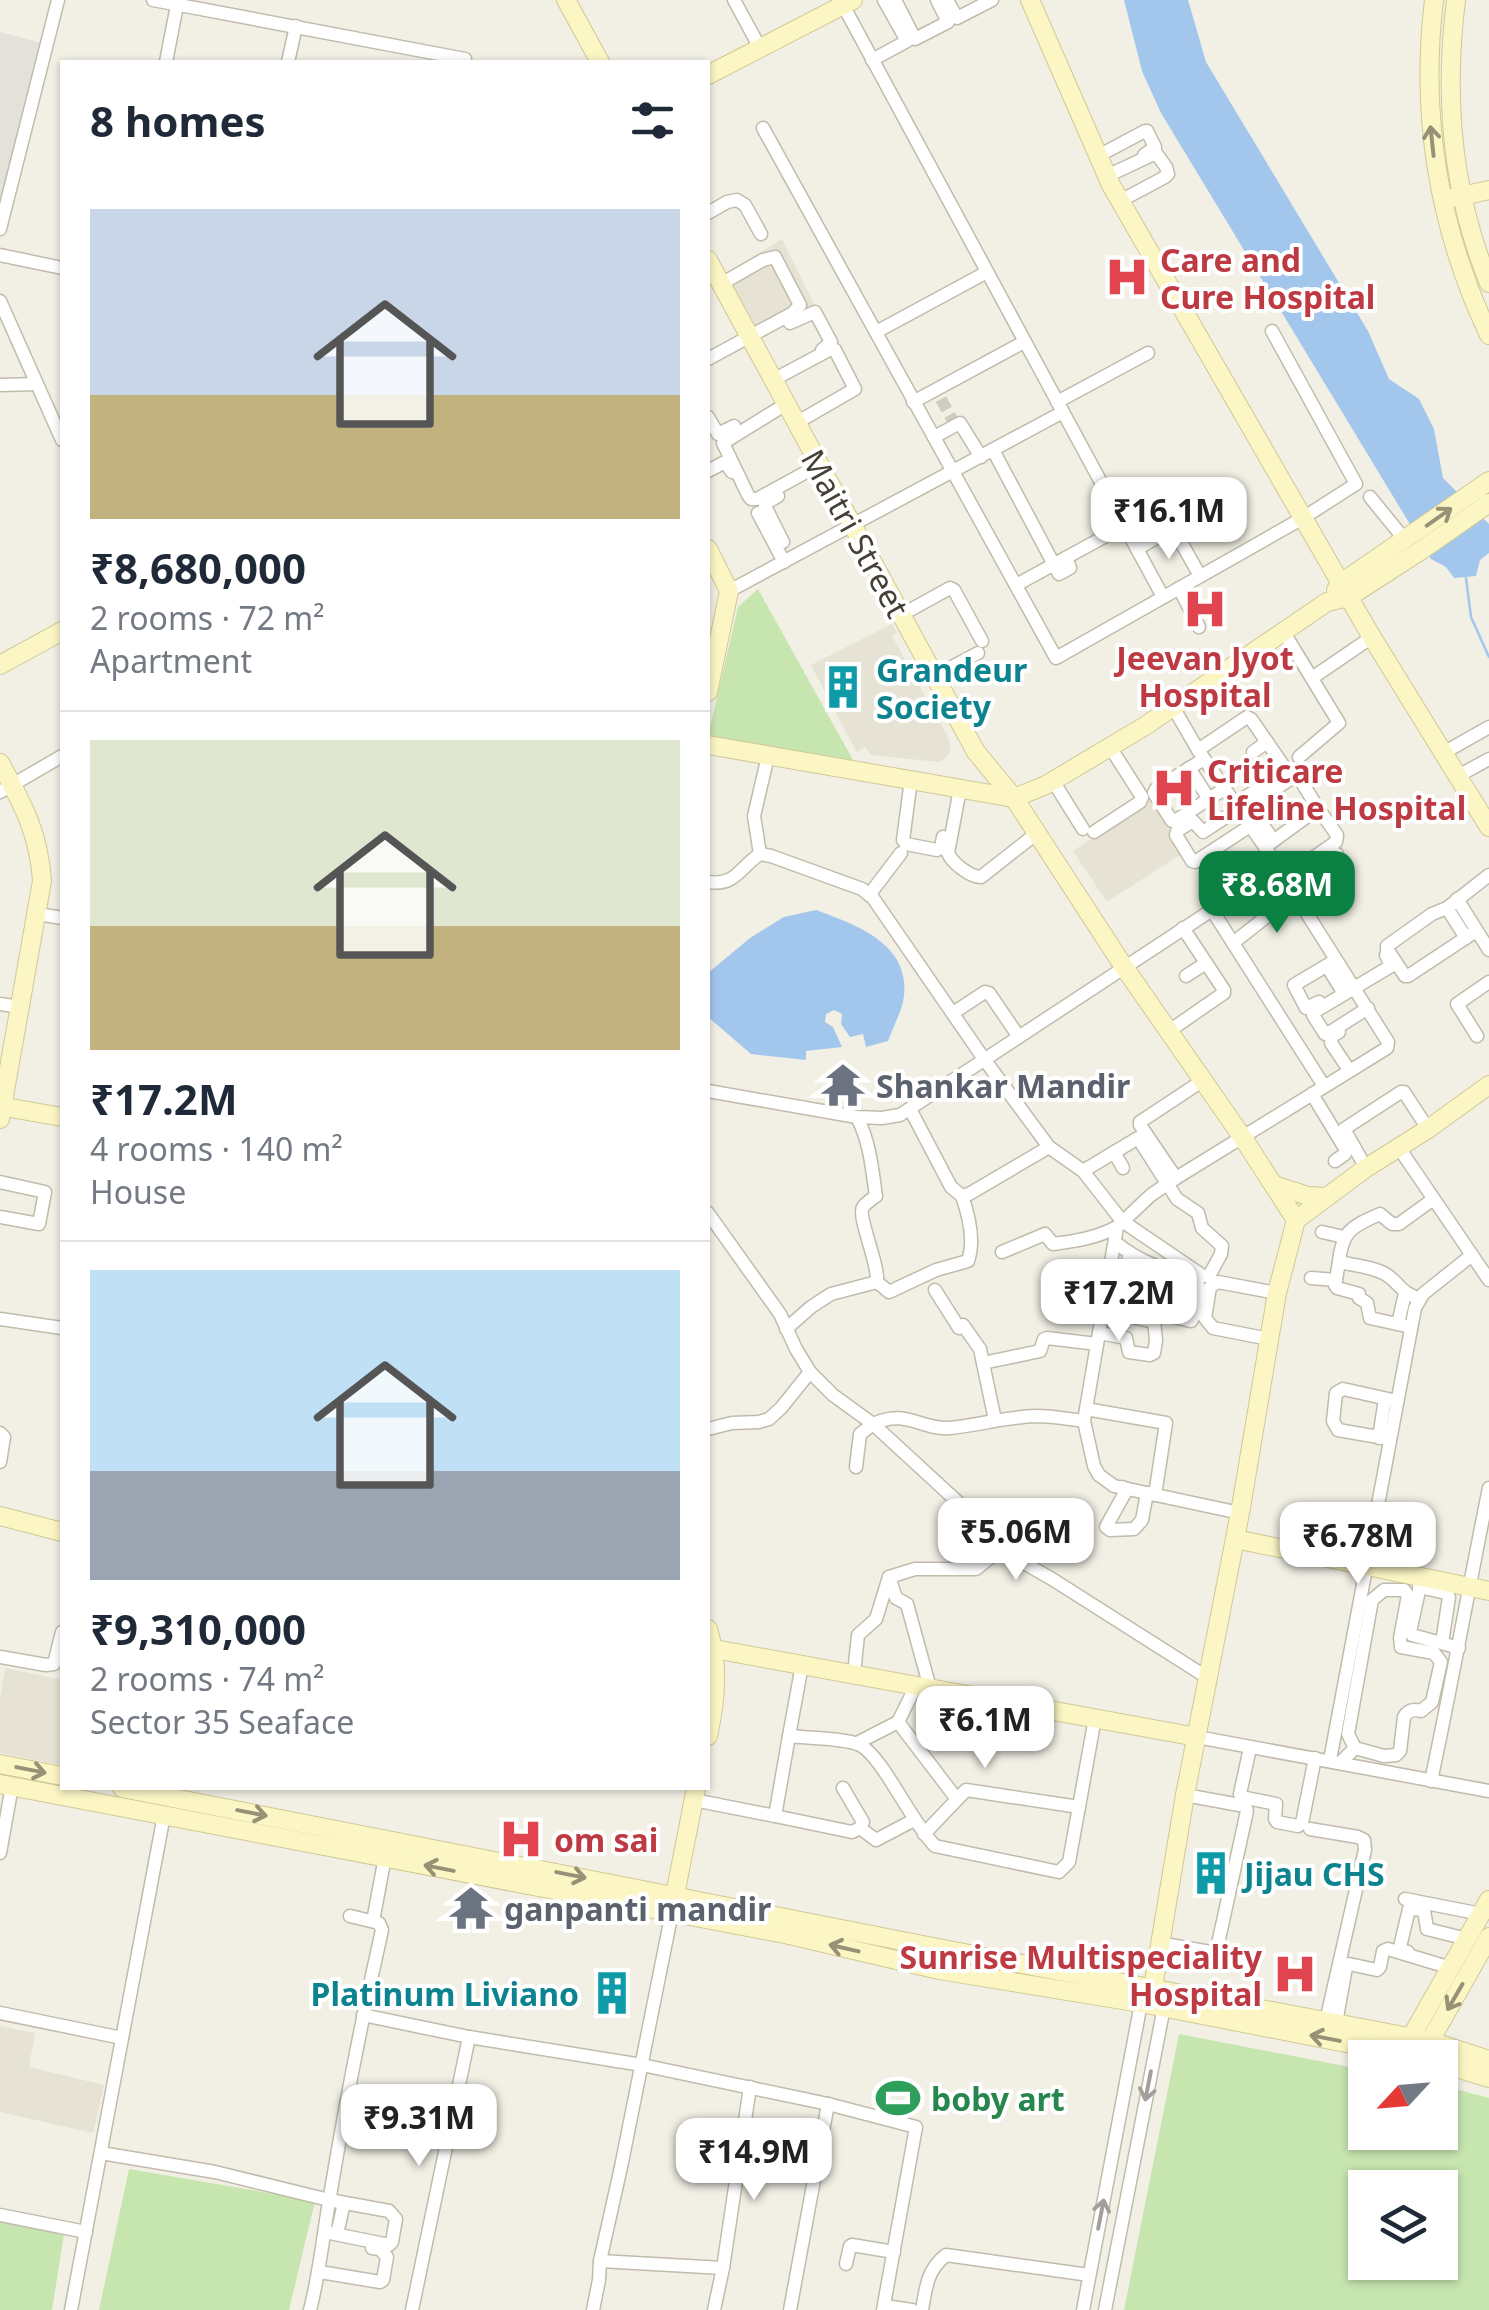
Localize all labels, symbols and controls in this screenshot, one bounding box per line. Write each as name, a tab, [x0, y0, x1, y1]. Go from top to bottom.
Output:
text: 8 homes	[90, 92, 266, 149]
icon: filters	[625, 93, 680, 148]
one-way arrow	[1423, 126, 1442, 158]
place label: Care and Cure Hospital	[1160, 238, 1375, 318]
hospital icon: Care and Cure Hospital	[1103, 253, 1151, 301]
icon: home	[295, 274, 475, 454]
street label: Maitri Street	[792, 441, 920, 625]
pin: ₹16.1M	[1088, 477, 1250, 562]
text: ₹16.1M	[1113, 488, 1225, 531]
one-way arrow	[1424, 507, 1452, 528]
text: ₹8,680,000	[90, 539, 306, 596]
hospital icon: Jeevan Jyot Hospital	[1181, 585, 1229, 633]
text: 2 rooms · 72 m²	[90, 596, 324, 639]
place label: Jeevan Jyot Hospital	[1113, 636, 1294, 716]
text: Apartment	[90, 639, 252, 682]
place label: Grandeur Society	[876, 648, 1027, 728]
building icon: Grandeur Society	[819, 663, 867, 711]
place label: Criticare Lifeline Hospital	[1207, 749, 1466, 829]
hospital icon: Criticare Lifeline Hospital	[1150, 764, 1198, 812]
icon: home	[295, 805, 475, 985]
pin: ₹8.68M	[1196, 851, 1358, 936]
text: ₹8.68M	[1221, 862, 1333, 905]
temple icon: Shankar Mandir	[819, 1061, 867, 1109]
place label: Shankar Mandir	[876, 1064, 1130, 1107]
text: ₹17.2M	[90, 1070, 238, 1127]
text: 4 rooms · 140 m²	[90, 1127, 343, 1170]
text: House	[90, 1170, 186, 1213]
pin: ₹17.2M	[1038, 1259, 1200, 1344]
text: ₹17.2M	[1063, 1270, 1175, 1313]
icon: home	[295, 1335, 475, 1515]
pin: ₹5.06M	[935, 1498, 1097, 1583]
pin: ₹6.78M	[1277, 1502, 1439, 1587]
text: ₹5.06M	[960, 1509, 1072, 1552]
text: ₹6.78M	[1302, 1513, 1414, 1556]
text: ₹9,310,000	[90, 1600, 306, 1657]
text: 2 rooms · 74 m²	[90, 1657, 324, 1700]
pin: ₹6.1M	[915, 1686, 1055, 1771]
text: ₹6.1M	[938, 1697, 1032, 1740]
text: Sector 35 Seaface	[90, 1700, 354, 1743]
one-way arrow	[14, 1761, 47, 1780]
one-way arrow	[235, 1804, 267, 1823]
hospital icon: om sai	[497, 1815, 545, 1863]
place label: om sai	[554, 1818, 658, 1861]
building icon: Jijau CHS	[1187, 1849, 1235, 1897]
place label: Jijau CHS	[1241, 1852, 1385, 1895]
one-way arrow	[423, 1857, 455, 1876]
one-way arrow	[554, 1866, 586, 1885]
temple icon: ganpanti mandir	[447, 1884, 495, 1932]
place label: ganpanti mandir	[504, 1887, 771, 1930]
place label: Sunrise Multispeciality Hospital	[900, 1935, 1263, 2015]
one-way arrow	[829, 1938, 861, 1956]
hospital icon: Sunrise Multispeciality Hospital	[1271, 1950, 1319, 1998]
building icon: Platinum Liviano	[588, 1969, 636, 2017]
place label: Platinum Liviano	[311, 1972, 579, 2015]
one-way arrow	[1444, 1982, 1464, 2011]
one-way arrow	[1309, 2028, 1341, 2047]
north arrow	[1348, 2040, 1458, 2150]
map controls	[1348, 2040, 1458, 2280]
one-way arrow	[1138, 2069, 1157, 2101]
sports icon: boby art	[874, 2074, 922, 2122]
place label: boby art	[931, 2077, 1065, 2120]
pin: ₹9.31M	[338, 2084, 500, 2169]
text: ₹9.31M	[363, 2095, 475, 2138]
pin: ₹14.9M	[673, 2118, 835, 2203]
text: ₹14.9M	[698, 2129, 810, 2172]
button: layers	[1348, 2170, 1458, 2280]
one-way arrow	[1092, 2198, 1111, 2231]

